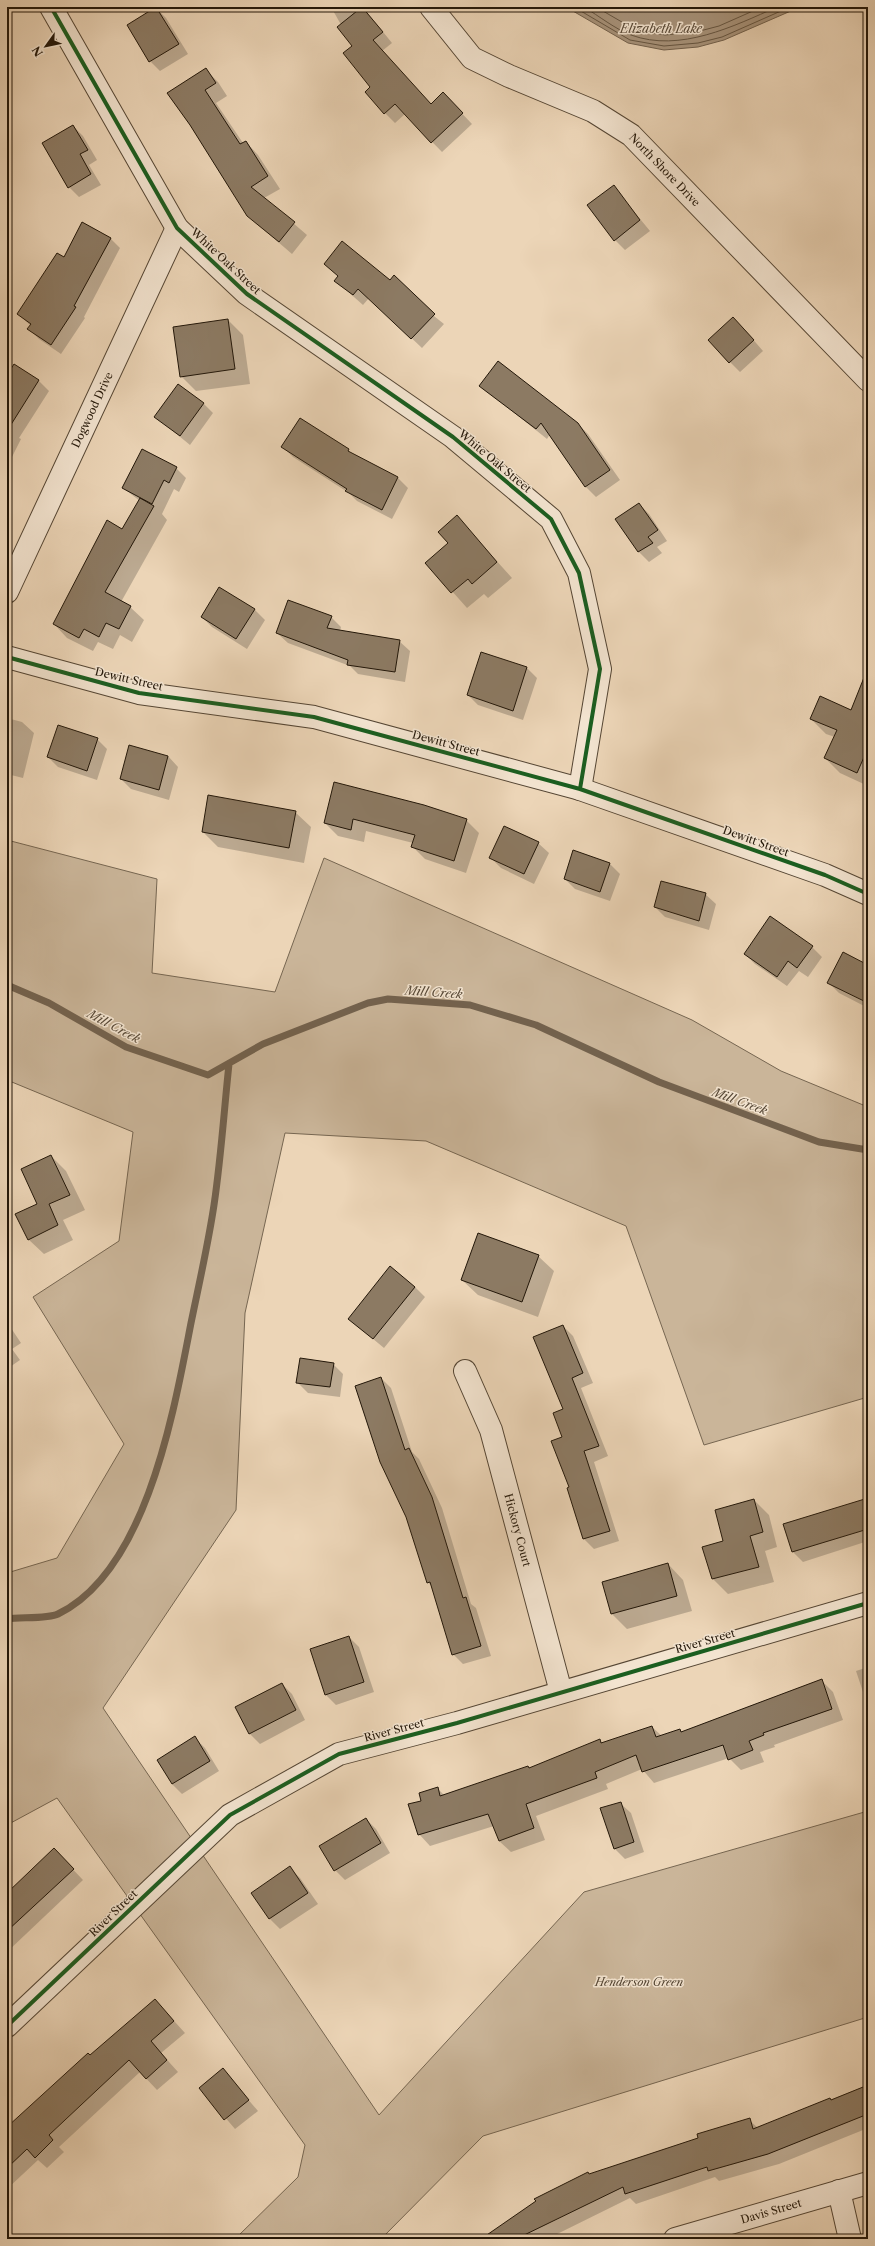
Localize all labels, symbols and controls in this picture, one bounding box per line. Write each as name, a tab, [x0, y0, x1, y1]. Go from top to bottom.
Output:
water label: Elizabeth Lake	[619, 21, 703, 36]
north arrow	[26, 26, 66, 66]
text: N	[29, 43, 46, 59]
street label: North Shore Drive	[626, 130, 703, 209]
street label: White Oak Street	[187, 224, 264, 297]
street label: Dogwood Drive	[68, 370, 116, 450]
street label: White Oak Street	[455, 426, 534, 496]
street label: Dewitt Street	[94, 664, 164, 694]
street label: Dewitt Street	[411, 727, 481, 759]
street label: Dewitt Street	[721, 823, 791, 859]
water label: Mill Creek	[403, 982, 464, 1002]
water label: Mill Creek	[83, 1005, 144, 1046]
water label: Mill Creek	[709, 1083, 770, 1118]
street label: Hickory Court	[501, 1492, 534, 1568]
street label: River Street	[673, 1626, 737, 1656]
street label: River Street	[362, 1715, 426, 1745]
street label: River Street	[86, 1886, 140, 1939]
park label: Henderson Green	[594, 1975, 683, 1989]
street label: Davis Street	[739, 2196, 803, 2227]

